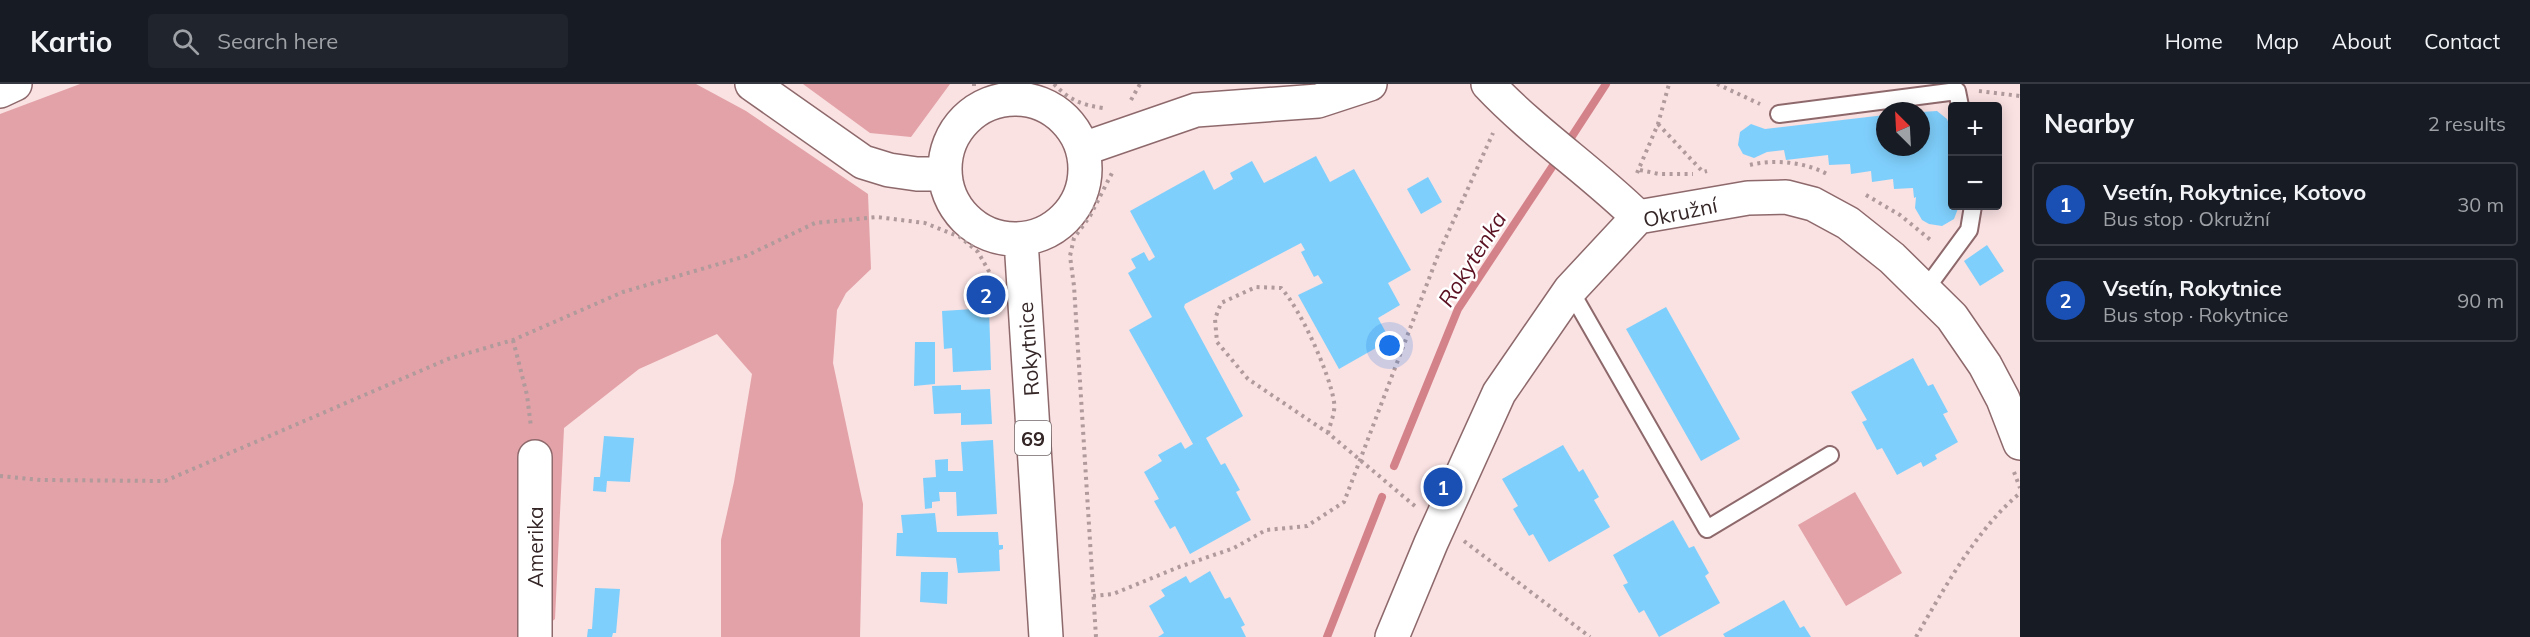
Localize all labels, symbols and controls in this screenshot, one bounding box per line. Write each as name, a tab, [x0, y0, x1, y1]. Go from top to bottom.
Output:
search box	[148, 14, 568, 68]
text: Kartio	[30, 24, 112, 59]
icon: search	[169, 25, 202, 58]
text: Search here	[217, 27, 338, 55]
text: Home	[2165, 28, 2223, 54]
text: Map	[2256, 28, 2299, 54]
text: About	[2332, 28, 2391, 54]
text: Contact	[2424, 28, 2500, 54]
north arrow	[1876, 102, 1930, 156]
map controls	[1948, 102, 2002, 210]
button: +	[1948, 102, 2002, 156]
text: Nearby	[2044, 107, 2134, 140]
text: 2 results	[2428, 111, 2506, 136]
button: −	[1948, 156, 2002, 210]
text: Vsetín, Rokytnice, Kotovo	[2103, 178, 2366, 206]
street label: Okružní	[1641, 191, 1720, 233]
text: 1	[2060, 192, 2072, 217]
text: 30 m	[2457, 192, 2504, 217]
water label: Rokytenka	[1432, 206, 1512, 312]
text: Bus stop · Okružní	[2103, 206, 2270, 231]
pin: 2	[966, 272, 1006, 318]
text: Vsetín, Rokytnice	[2103, 274, 2282, 302]
text: 2	[2060, 288, 2072, 313]
text: 90 m	[2457, 288, 2504, 313]
street label: Rokytnice	[1012, 301, 1044, 397]
text: Bus stop · Rokytnice	[2103, 302, 2288, 327]
your location	[1375, 331, 1404, 360]
road number: 69	[1015, 421, 1051, 455]
pin: 1	[1424, 464, 1462, 510]
street label: Amerika	[522, 506, 548, 588]

